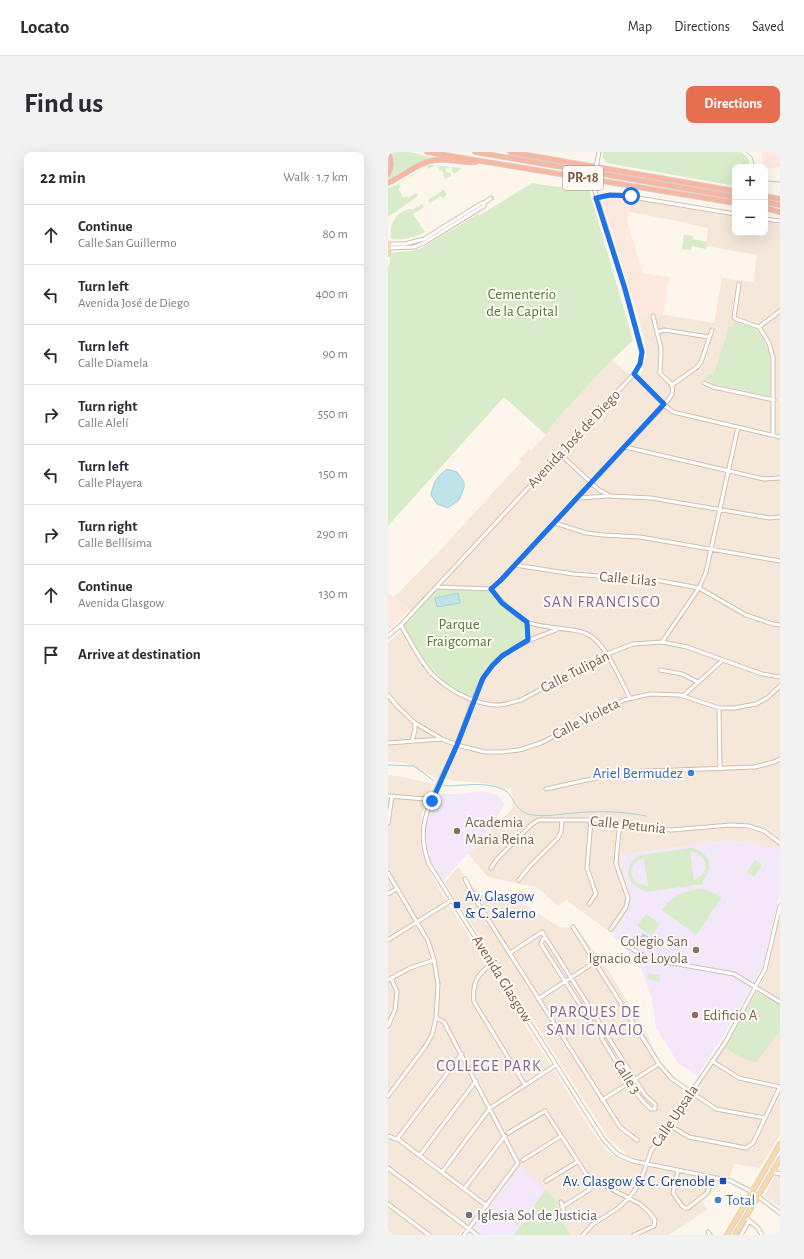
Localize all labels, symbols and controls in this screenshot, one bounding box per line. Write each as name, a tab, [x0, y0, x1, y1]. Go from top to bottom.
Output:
text: Locato	[20, 18, 69, 37]
text: Map	[628, 20, 652, 34]
text: Directions	[674, 20, 730, 34]
text: Saved	[752, 20, 784, 34]
button: Directions	[686, 86, 780, 123]
text: Find us	[24, 90, 103, 118]
map controls	[732, 164, 768, 236]
button: +	[732, 164, 768, 200]
road number: PR-18	[563, 166, 603, 190]
text: 22 min	[40, 169, 86, 186]
text: Walk · 1.7 km	[283, 171, 348, 184]
route start	[622, 187, 640, 205]
button: −	[732, 200, 768, 236]
text: Continue	[78, 219, 133, 234]
icon: ahead	[40, 224, 62, 246]
text: 80 m	[322, 228, 348, 241]
text: Calle San Guillermo	[78, 237, 177, 250]
text: Turn left	[78, 279, 129, 294]
icon: left	[40, 284, 62, 306]
park label: Cementerio de la Capital	[486, 287, 558, 319]
text: 400 m	[315, 288, 348, 301]
text: Avenida José de Diego	[78, 297, 189, 310]
text: Turn left	[78, 339, 129, 354]
icon: left	[40, 344, 62, 366]
text: 90 m	[322, 348, 348, 361]
text: Calle Diamela	[78, 357, 148, 370]
street label: Avenida José de Diego	[525, 387, 623, 491]
text: Turn right	[78, 399, 137, 414]
icon: right	[40, 404, 62, 426]
text: 550 m	[318, 408, 348, 421]
text: Calle Alelí	[78, 417, 128, 430]
text: Turn left	[78, 459, 129, 474]
icon: left	[40, 464, 62, 486]
text: 150 m	[319, 468, 348, 481]
text: Calle Playera	[78, 477, 143, 490]
text: Turn right	[78, 519, 137, 534]
icon: right	[40, 524, 62, 546]
text: 290 m	[317, 528, 348, 541]
text: Calle Bellísima	[78, 537, 152, 550]
street label: Calle Lilas	[599, 569, 657, 589]
text: Continue	[78, 579, 133, 594]
icon: ahead	[40, 584, 62, 606]
text: 130 m	[319, 588, 348, 601]
district label: SAN FRANCISCO	[543, 594, 661, 610]
text: Avenida Glasgow	[78, 597, 164, 610]
park label: Parque Fraigcomar	[426, 617, 492, 649]
icon: arrive	[40, 644, 62, 666]
text: Arrive at destination	[78, 647, 201, 662]
street label: Calle Tulipán	[538, 648, 612, 696]
street label: Calle Violeta	[550, 696, 622, 742]
place label: Ariel Bermudez	[593, 766, 683, 781]
marker: Ariel Bermudez	[686, 768, 696, 778]
route end	[423, 792, 441, 810]
street label: Calle Petunia	[589, 814, 667, 836]
place label: Academia Maria Reina	[465, 815, 534, 847]
marker: Academia Maria Reina	[452, 826, 462, 836]
place label: Av. Glasgow & C. Salerno	[465, 889, 536, 921]
marker: Av. Glasgow & C. Salerno	[452, 900, 462, 910]
street label: Avenida Glasgow	[469, 933, 535, 1025]
place label: Colegio San Ignacio de Loyola	[589, 934, 688, 966]
marker: Colegio San Ignacio de Loyola	[691, 945, 701, 955]
district label: PARQUES DE SAN IGNACIO	[546, 1004, 644, 1038]
place label: Edificio A	[703, 1008, 758, 1023]
marker: Edificio A	[690, 1010, 700, 1020]
street label: Calle 3	[610, 1057, 644, 1097]
district label: COLLEGE PARK	[436, 1058, 542, 1074]
street label: Calle Upsala	[649, 1082, 701, 1150]
place label: Av. Glasgow & C. Grenoble	[563, 1174, 715, 1189]
marker: Av. Glasgow & C. Grenoble	[718, 1176, 728, 1186]
place label: Total	[726, 1193, 755, 1208]
marker: Total	[713, 1195, 723, 1205]
place label: Iglesia Sol de Justicia	[477, 1208, 597, 1223]
marker: Iglesia Sol de Justicia	[464, 1210, 474, 1220]

